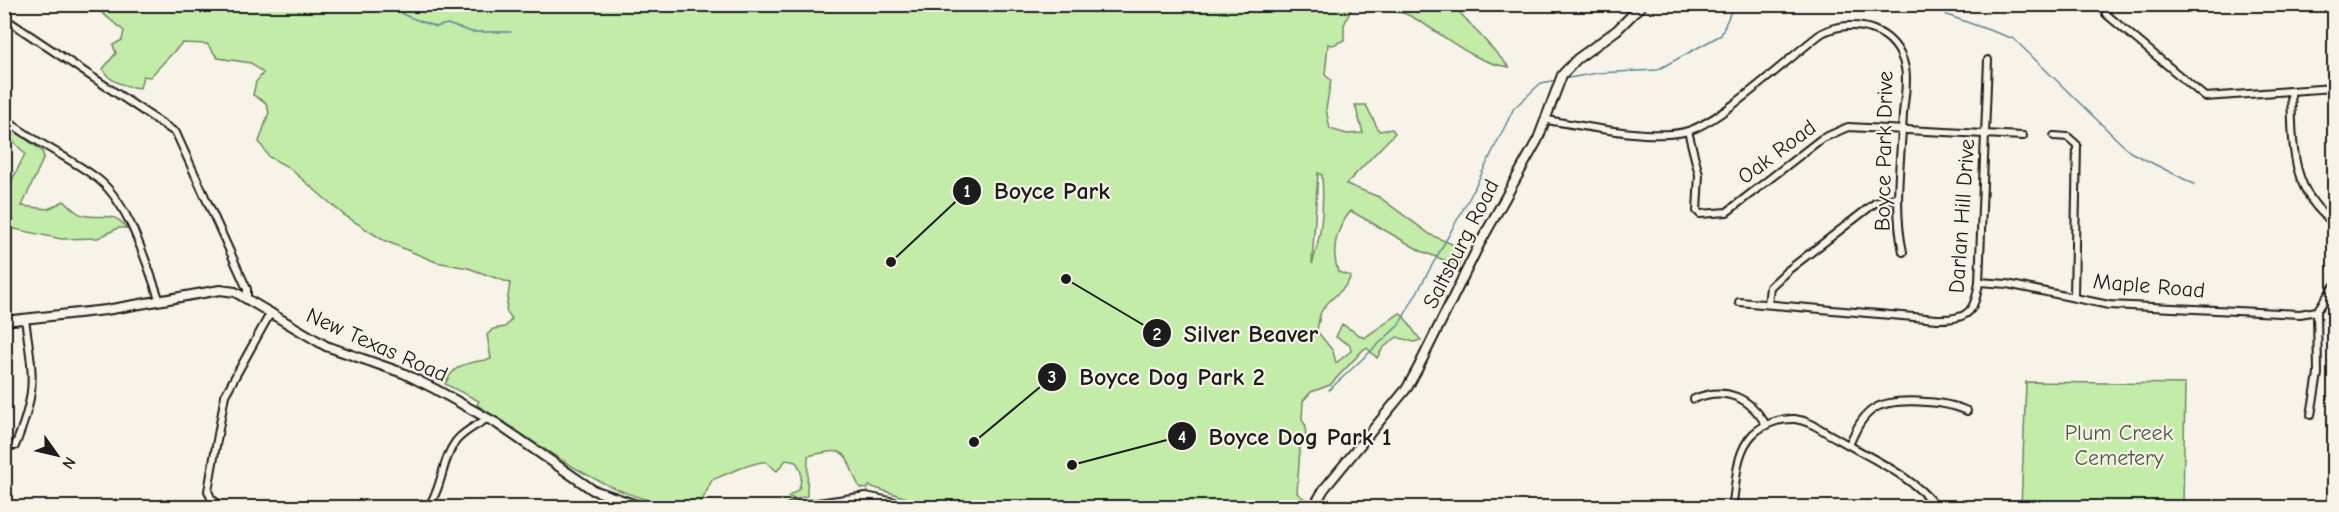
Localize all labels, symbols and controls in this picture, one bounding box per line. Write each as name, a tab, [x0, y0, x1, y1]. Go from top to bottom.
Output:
street label: Boyce Park Drive	[1870, 71, 1898, 231]
street label: Oak Road	[1733, 114, 1821, 190]
street label: Darlan Hill Drive	[1944, 138, 1980, 294]
callout: Boyce Park	[952, 170, 1122, 212]
street label: Saltsburg Road	[1417, 175, 1505, 313]
text: Boyce Park	[994, 177, 1110, 205]
text: 1	[963, 181, 971, 202]
street label: Maple Road	[2092, 268, 2206, 304]
street label: New Texas Road	[302, 302, 452, 388]
callout: Silver Beaver	[1142, 312, 1330, 354]
text: Silver Beaver	[1184, 320, 1318, 348]
text: 2	[1153, 324, 1162, 345]
callout: Boyce Dog Park 2	[1037, 356, 1276, 398]
text: Boyce Dog Park 2	[1079, 363, 1265, 391]
text: 3	[1048, 367, 1056, 388]
callout: Boyce Dog Park 1	[1167, 415, 1404, 457]
park label: Plum Creek Cemetery	[2065, 420, 2174, 471]
text: Boyce Dog Park 1	[1209, 423, 1391, 451]
north arrow	[27, 425, 87, 485]
text: 4	[1178, 427, 1186, 448]
text: N	[58, 453, 79, 472]

